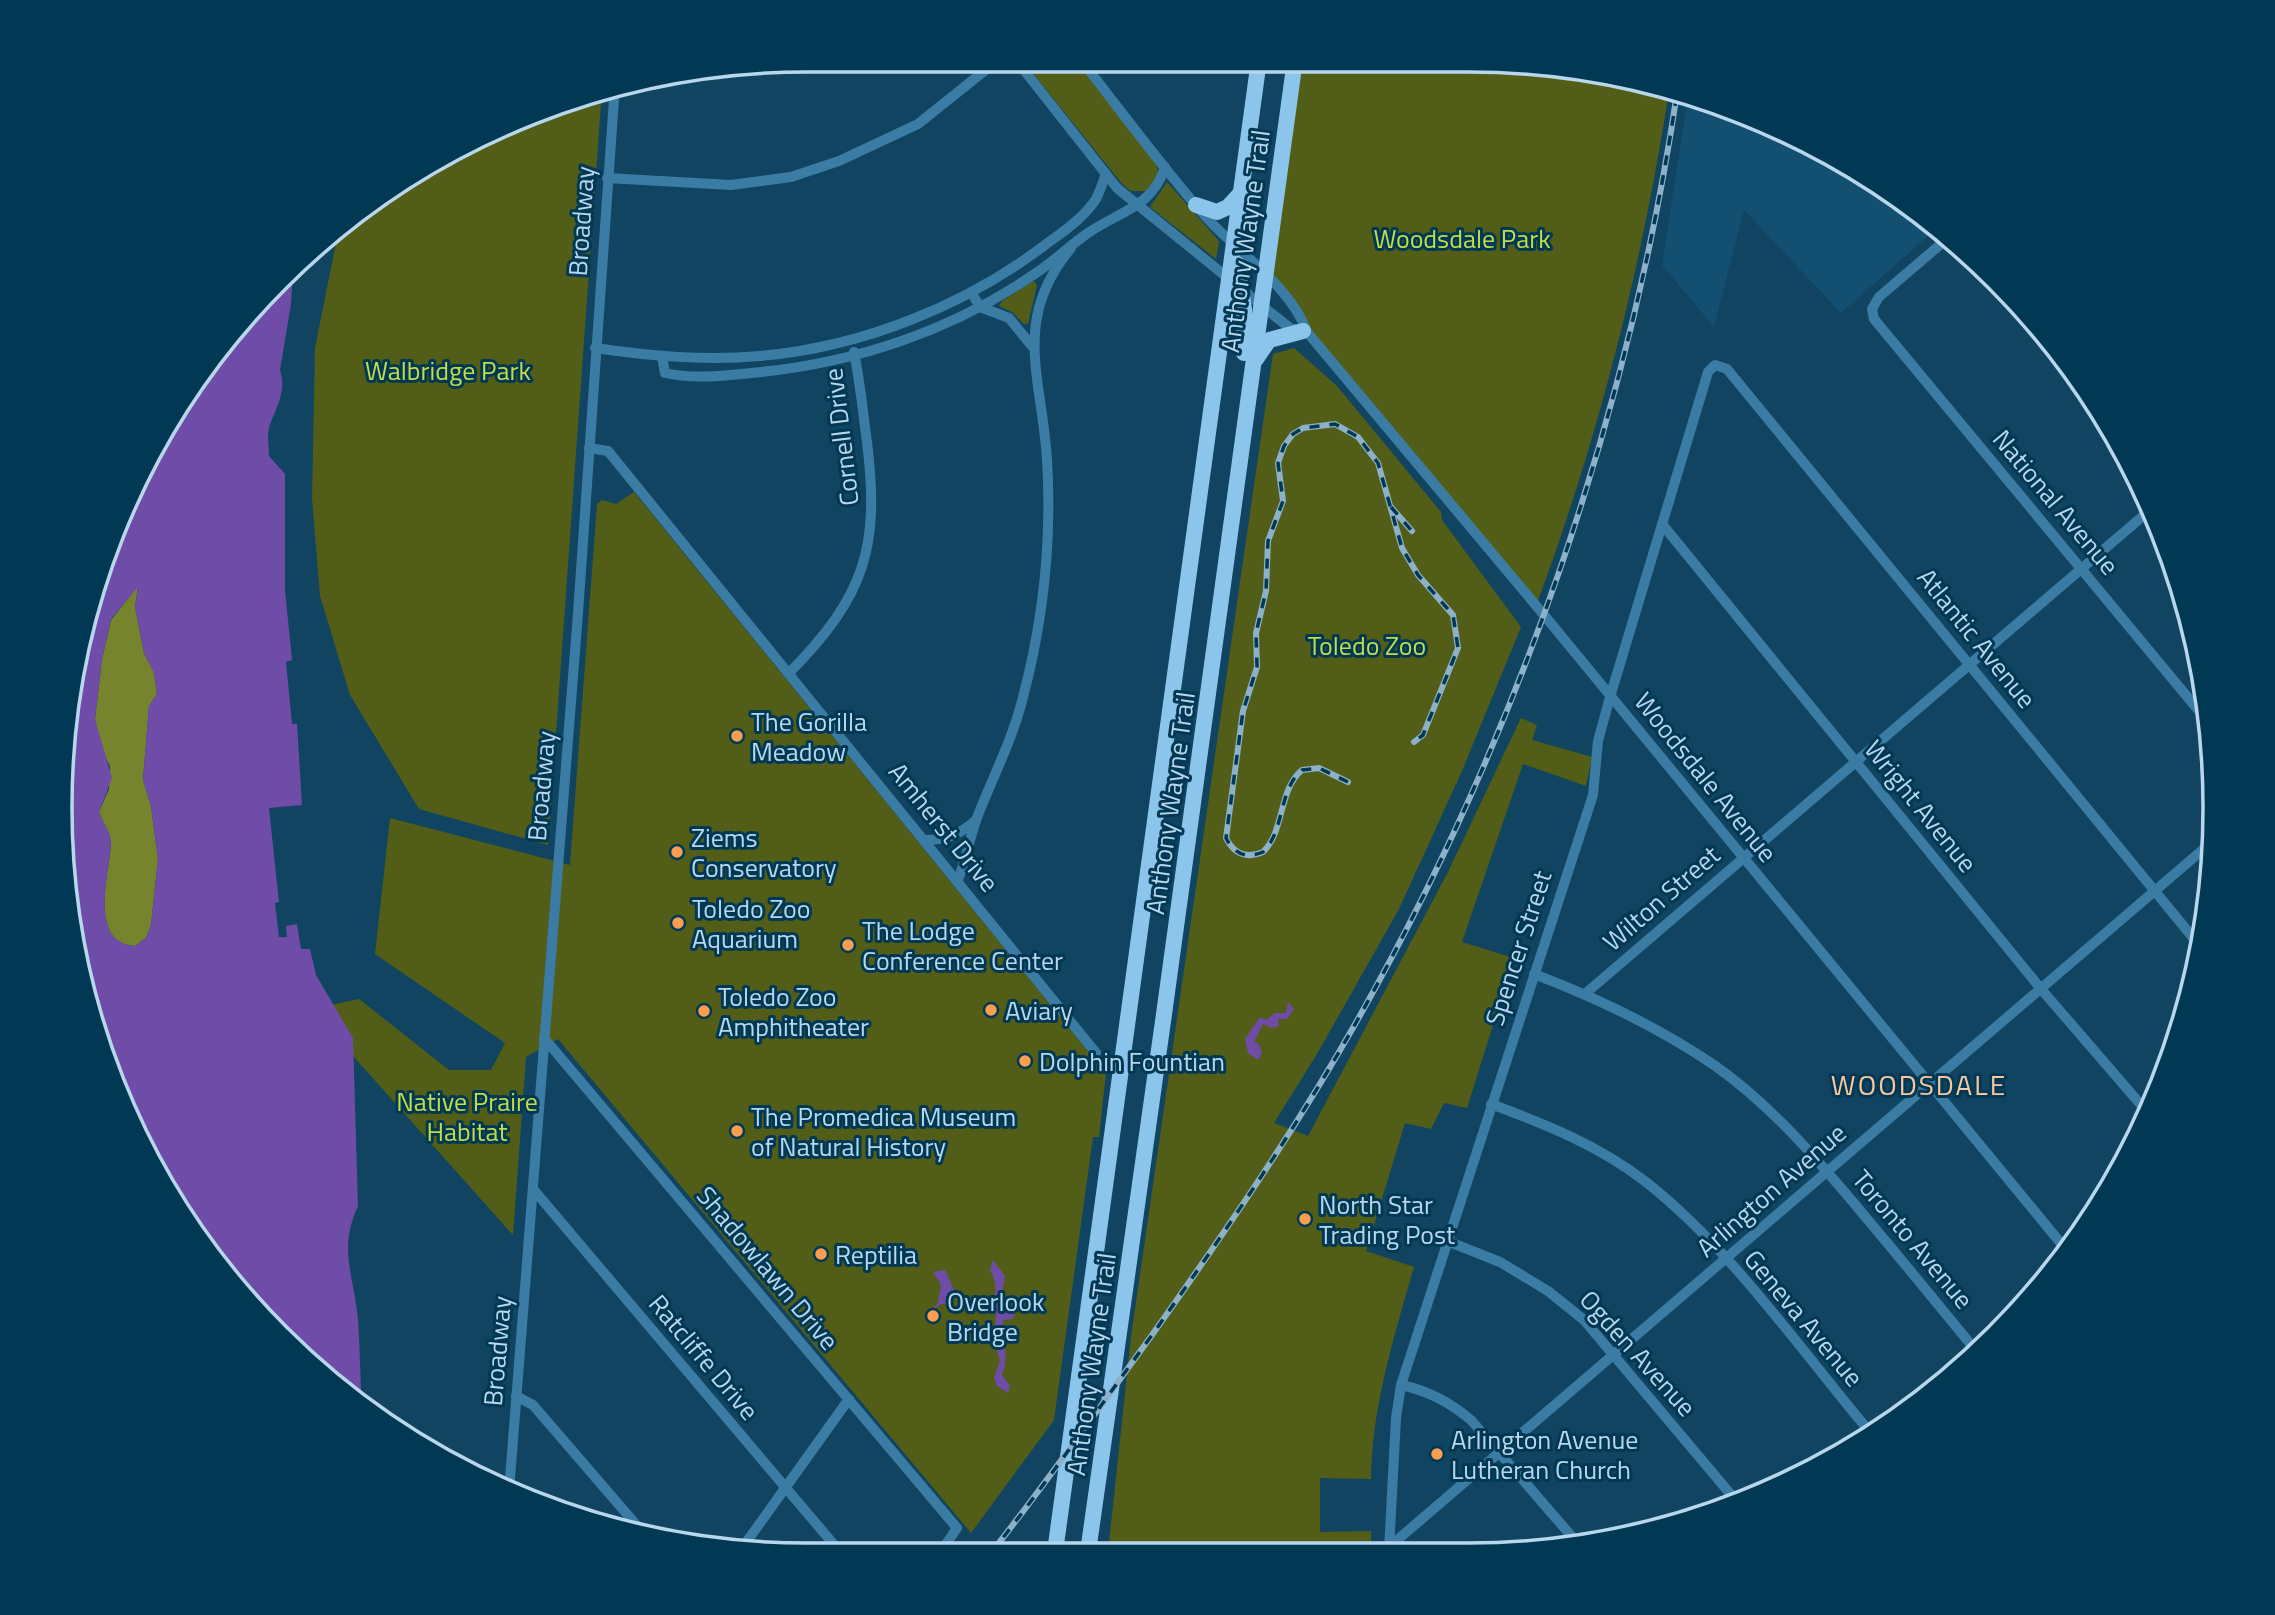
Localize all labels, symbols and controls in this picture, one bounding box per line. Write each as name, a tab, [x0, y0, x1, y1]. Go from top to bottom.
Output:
street label: Anthony Wayne Trail	[1210, 127, 1280, 355]
street label: Broadway	[558, 165, 604, 277]
park label: Woodsdale Park	[1373, 219, 1551, 258]
park label: Walbridge Park	[365, 351, 531, 390]
street label: Cornell Drive	[813, 366, 869, 508]
street label: National Avenue	[1983, 421, 2129, 583]
street label: Atlantic Avenue	[1908, 560, 2046, 716]
park label: Toledo Zoo	[1308, 626, 1426, 665]
street label: Woodsdale Avenue	[1625, 684, 1787, 870]
street label: Anthony Wayne Trail	[1135, 689, 1205, 917]
place label: The Gorilla Meadow	[751, 702, 867, 771]
marker: The Gorilla Meadow	[729, 728, 745, 744]
street label: Broadway	[517, 729, 565, 843]
street label: Wright Avenue	[1855, 731, 1987, 881]
street label: Amherst Drive	[879, 754, 1009, 900]
place label: Ziems Conservatory	[691, 818, 837, 887]
street label: Wilton Street	[1594, 836, 1728, 960]
marker: Ziems Conservatory	[669, 844, 685, 860]
street label: Spencer Street	[1475, 865, 1561, 1031]
place label: Toledo Zoo Aquarium	[692, 889, 811, 958]
place label: The Lodge Conference Center	[862, 911, 1063, 980]
marker: Toledo Zoo Aquarium	[670, 915, 686, 931]
marker: The Lodge Conference Center	[840, 937, 856, 953]
place label: Toledo Zoo Amphitheater	[718, 977, 869, 1046]
place label: Aviary	[1005, 991, 1073, 1030]
marker: Aviary	[983, 1002, 999, 1018]
marker: Toledo Zoo Amphitheater	[696, 1003, 712, 1019]
place label: Dolphin Fountian	[1039, 1042, 1225, 1081]
marker: Dolphin Fountian	[1017, 1053, 1033, 1069]
district label: WOODSDALE	[1831, 1063, 2007, 1106]
park label: Native Praire Habitat	[396, 1082, 538, 1151]
place label: The Promedica Museum of Natural History	[751, 1097, 1016, 1166]
street label: Arlington Avenue	[1687, 1114, 1855, 1266]
marker: The Promedica Museum of Natural History	[729, 1123, 745, 1139]
street label: Toronto Avenue	[1843, 1161, 1983, 1317]
street label: Shadowlawn Drive	[688, 1177, 848, 1359]
place label: North Star Trading Post	[1319, 1185, 1455, 1254]
marker: North Star Trading Post	[1297, 1211, 1313, 1227]
place label: Reptilia	[835, 1235, 917, 1274]
street label: Geneva Avenue	[1735, 1241, 1873, 1395]
marker: Reptilia	[813, 1246, 829, 1262]
street label: Anthony Wayne Trail	[1056, 1250, 1126, 1478]
street label: Ogden Avenue	[1571, 1281, 1705, 1425]
place label: Overlook Bridge	[947, 1282, 1044, 1351]
street label: Ratcliffe Drive	[640, 1286, 768, 1428]
street label: Broadway	[473, 1294, 521, 1408]
marker: Overlook Bridge	[925, 1308, 941, 1324]
place label: Arlington Avenue Lutheran Church	[1451, 1420, 1638, 1489]
marker: Arlington Avenue Lutheran Church	[1429, 1446, 1445, 1462]

